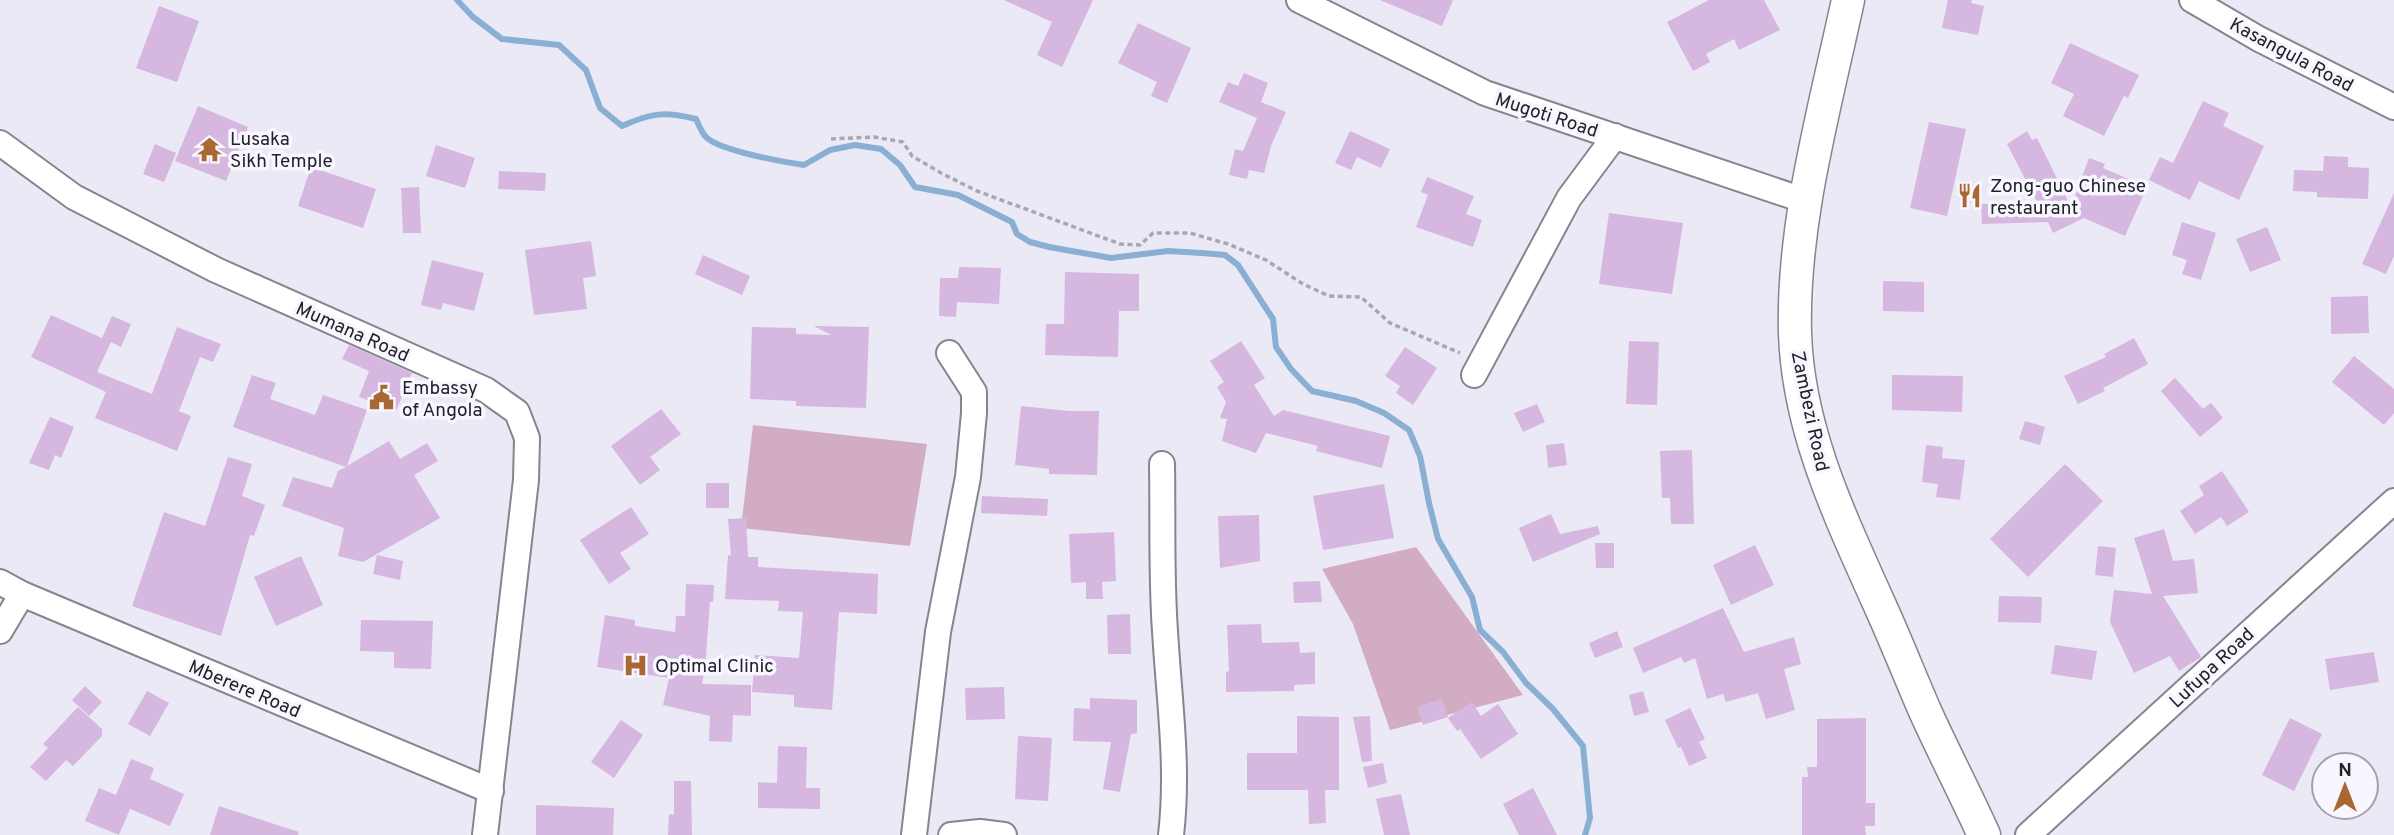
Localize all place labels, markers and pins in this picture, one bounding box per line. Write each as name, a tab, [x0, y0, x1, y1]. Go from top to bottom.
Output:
place label: Lusaka Sikh Temple	[230, 128, 333, 174]
temple icon: Lusaka Sikh Temple	[196, 135, 224, 163]
place label: Zong-guo Chinese restaurant	[1990, 175, 2146, 221]
restaurant icon: Zong-guo Chinese restaurant	[1956, 182, 1984, 210]
place label: Embassy of Angola	[402, 377, 483, 423]
public building icon: Embassy of Angola	[368, 384, 396, 412]
hospital icon: Optimal Clinic	[621, 651, 649, 679]
place label: Optimal Clinic	[655, 655, 774, 679]

